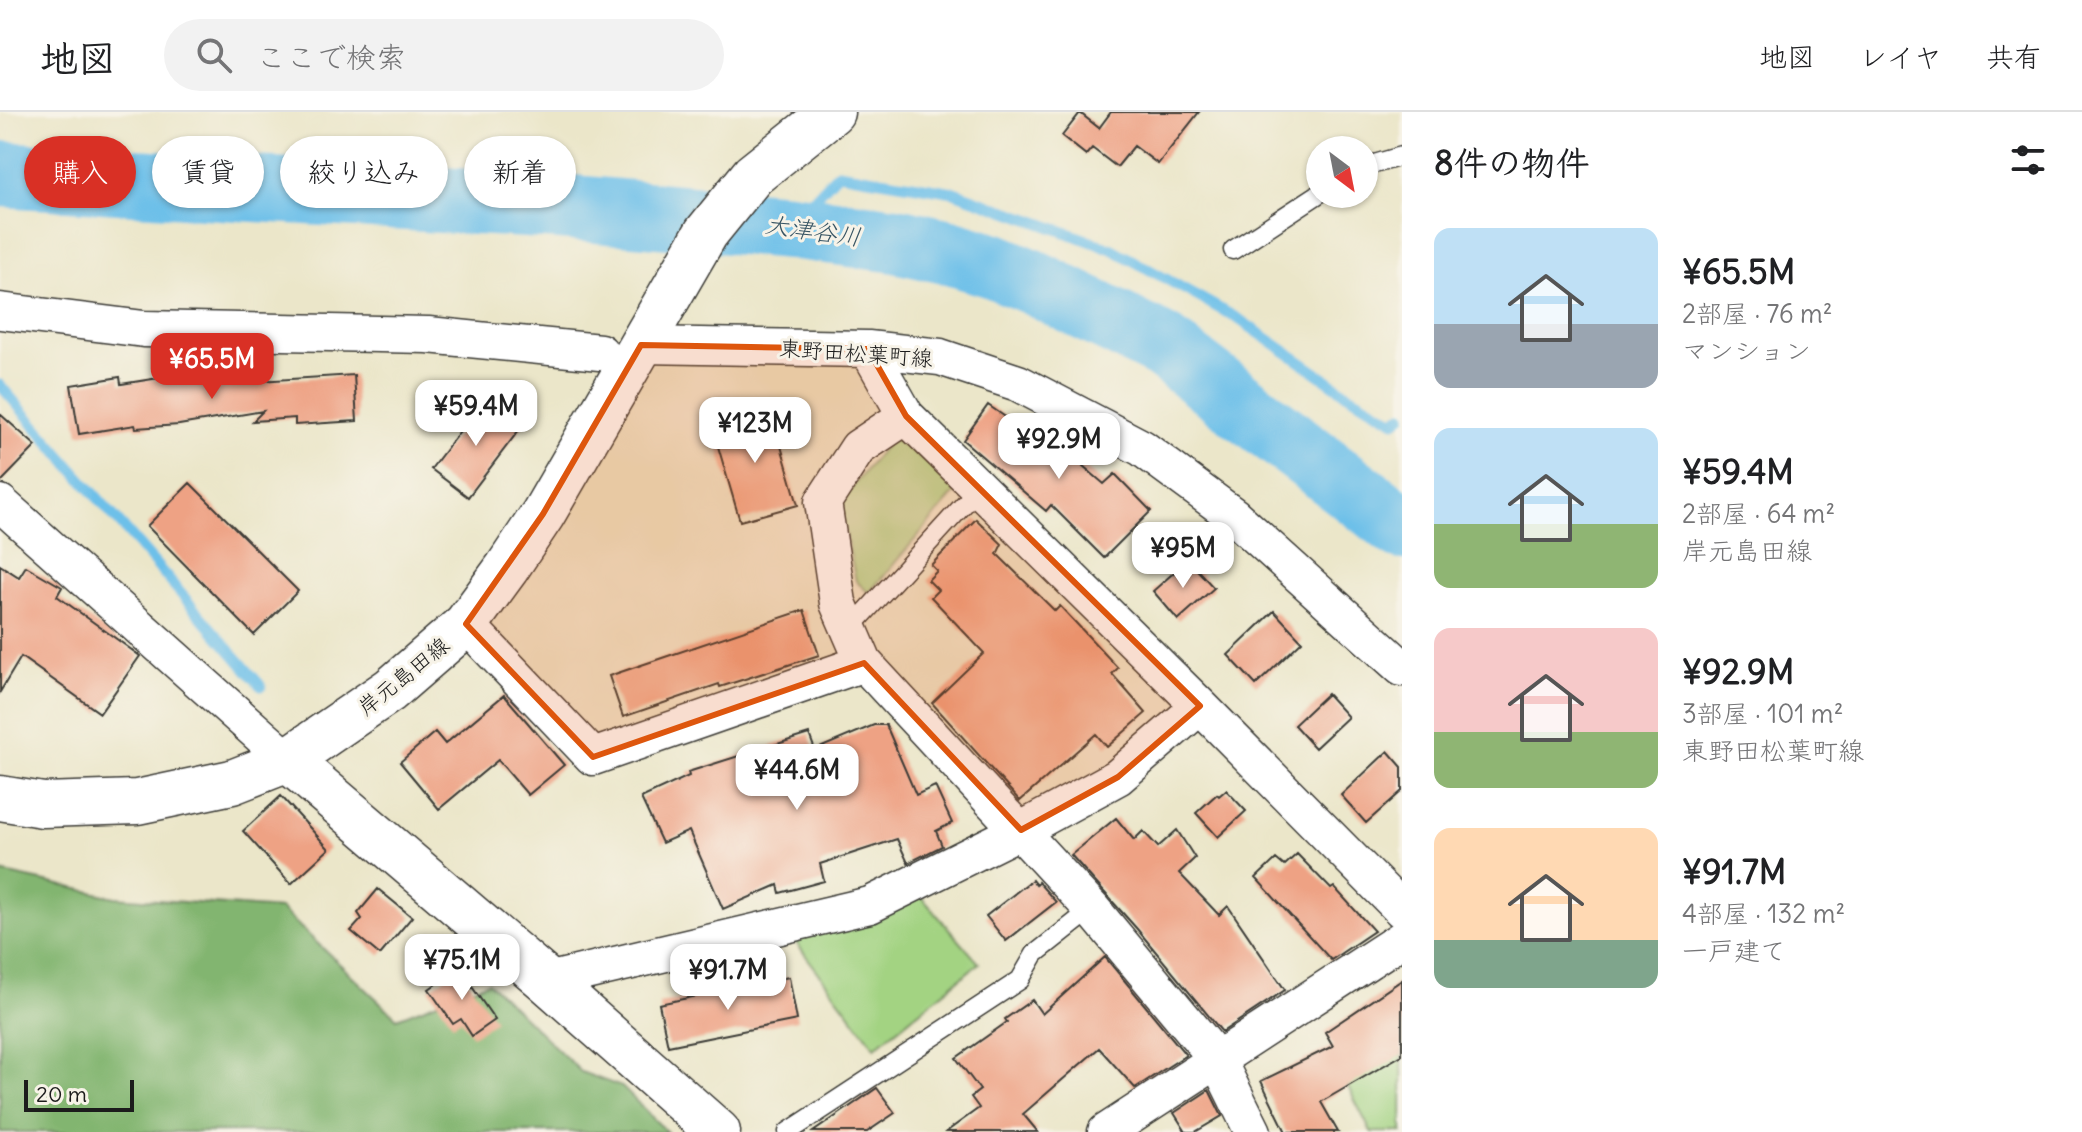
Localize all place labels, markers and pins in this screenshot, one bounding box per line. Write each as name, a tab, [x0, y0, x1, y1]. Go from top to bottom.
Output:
pin: ¥65.5M	[147, 333, 277, 401]
pin: ¥59.4M	[411, 380, 541, 448]
pin: ¥123M	[699, 397, 811, 465]
pin: ¥92.9M	[994, 413, 1124, 481]
pin: ¥95M	[1136, 522, 1230, 590]
pin: ¥44.6M	[732, 744, 862, 812]
pin: ¥75.1M	[397, 934, 527, 1002]
pin: ¥91.7M	[663, 944, 793, 1012]

